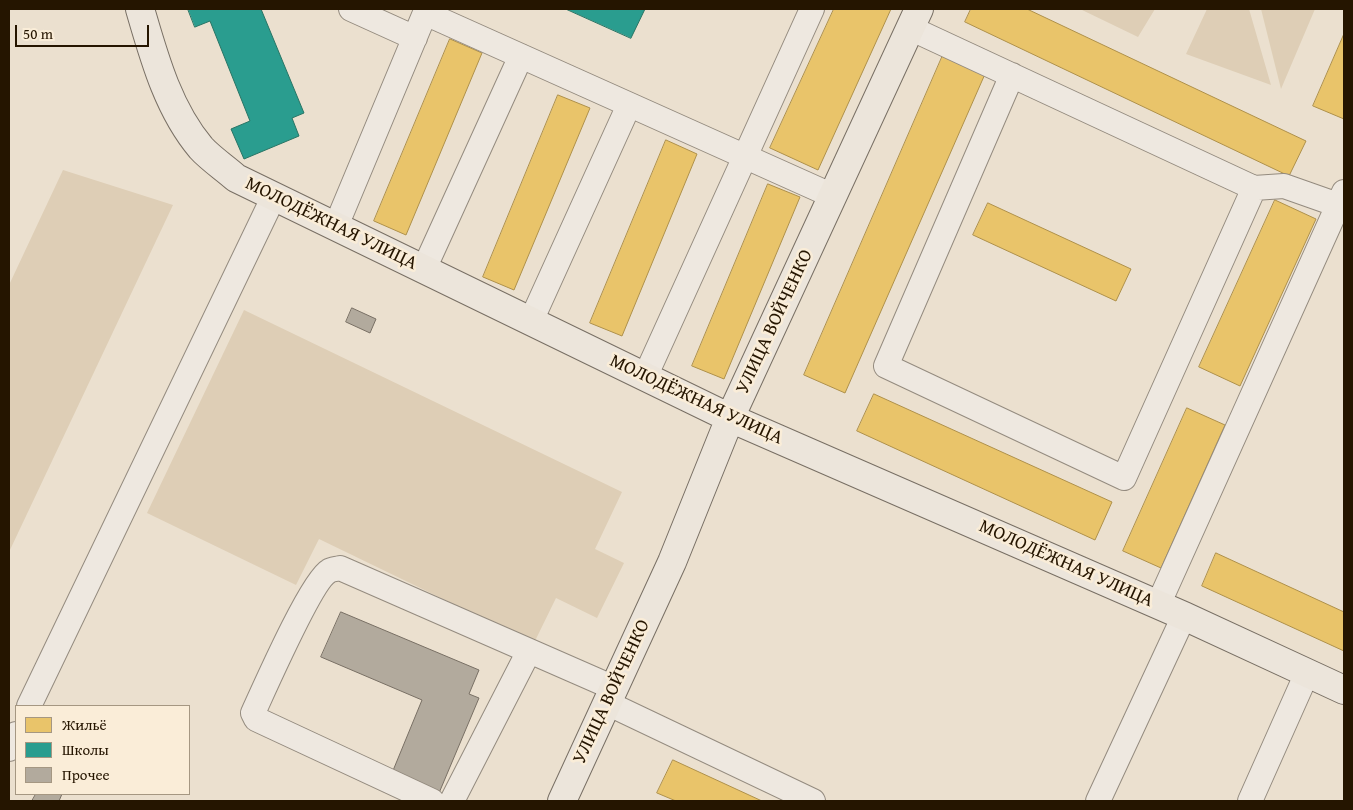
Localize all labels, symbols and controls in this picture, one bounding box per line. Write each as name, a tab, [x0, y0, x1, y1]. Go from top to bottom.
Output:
scale bar	[18, 15, 151, 47]
text: 50 m	[23, 23, 53, 44]
street label: МОЛОДЁЖНАЯ УЛИЦА	[241, 172, 421, 276]
street label: УЛИЦА ВОЙЧЕНКО	[732, 246, 818, 398]
street label: МОЛОДЁЖНАЯ УЛИЦА	[606, 350, 786, 450]
street label: МОЛОДЁЖНАЯ УЛИЦА	[975, 515, 1157, 613]
street label: УЛИЦА ВОЙЧЕНКО	[569, 616, 655, 768]
legend	[15, 705, 190, 795]
text: Жильё	[62, 714, 107, 735]
text: Школы	[62, 739, 109, 760]
text: Прочее	[62, 764, 110, 785]

